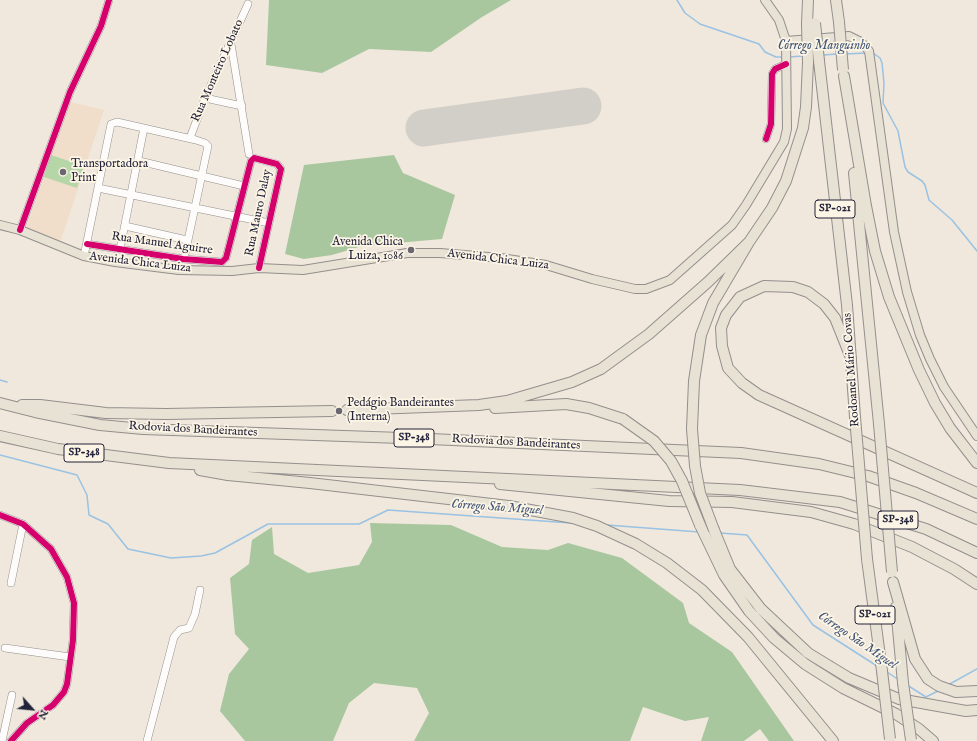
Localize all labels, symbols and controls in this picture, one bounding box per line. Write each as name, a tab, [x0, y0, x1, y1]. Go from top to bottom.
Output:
street label: Rua Monteiro Lobato	[189, 18, 247, 124]
water label: Córrego Manguinho	[778, 38, 870, 54]
place label: Transportadora Print	[71, 158, 148, 186]
marker: Transportadora Print	[58, 167, 68, 177]
street label: Rua Mauro Dalay	[243, 168, 275, 258]
road number: SP-021	[815, 200, 855, 218]
street label: Rua Manuel Aguirre	[111, 230, 213, 258]
place label: Avenida Chica Luiza, 1086	[332, 236, 403, 264]
marker: Avenida Chica Luiza, 1086	[406, 245, 416, 255]
street label: Avenida Chica Luiza	[446, 247, 550, 273]
street label: Avenida Chica Luiza	[88, 250, 192, 276]
street label: Rodoanel Mário Covas	[841, 313, 863, 427]
place label: Pedágio Bandeirantes (Interna)	[347, 397, 454, 425]
marker: Pedágio Bandeirantes (Interna)	[334, 406, 344, 416]
street label: Rodovia dos Bandeirantes	[128, 419, 258, 441]
road number: SP-348	[394, 429, 434, 447]
street label: Rodovia dos Bandeirantes	[451, 432, 581, 454]
road number: SP-348	[64, 444, 104, 462]
water label: Córrego São Miguel	[451, 497, 543, 519]
road number: SP-348	[878, 511, 918, 529]
road number: SP-021	[855, 606, 895, 624]
water label: Córrego São Miguel	[815, 609, 899, 673]
north arrow	[12, 689, 52, 729]
text: N	[34, 707, 51, 722]

